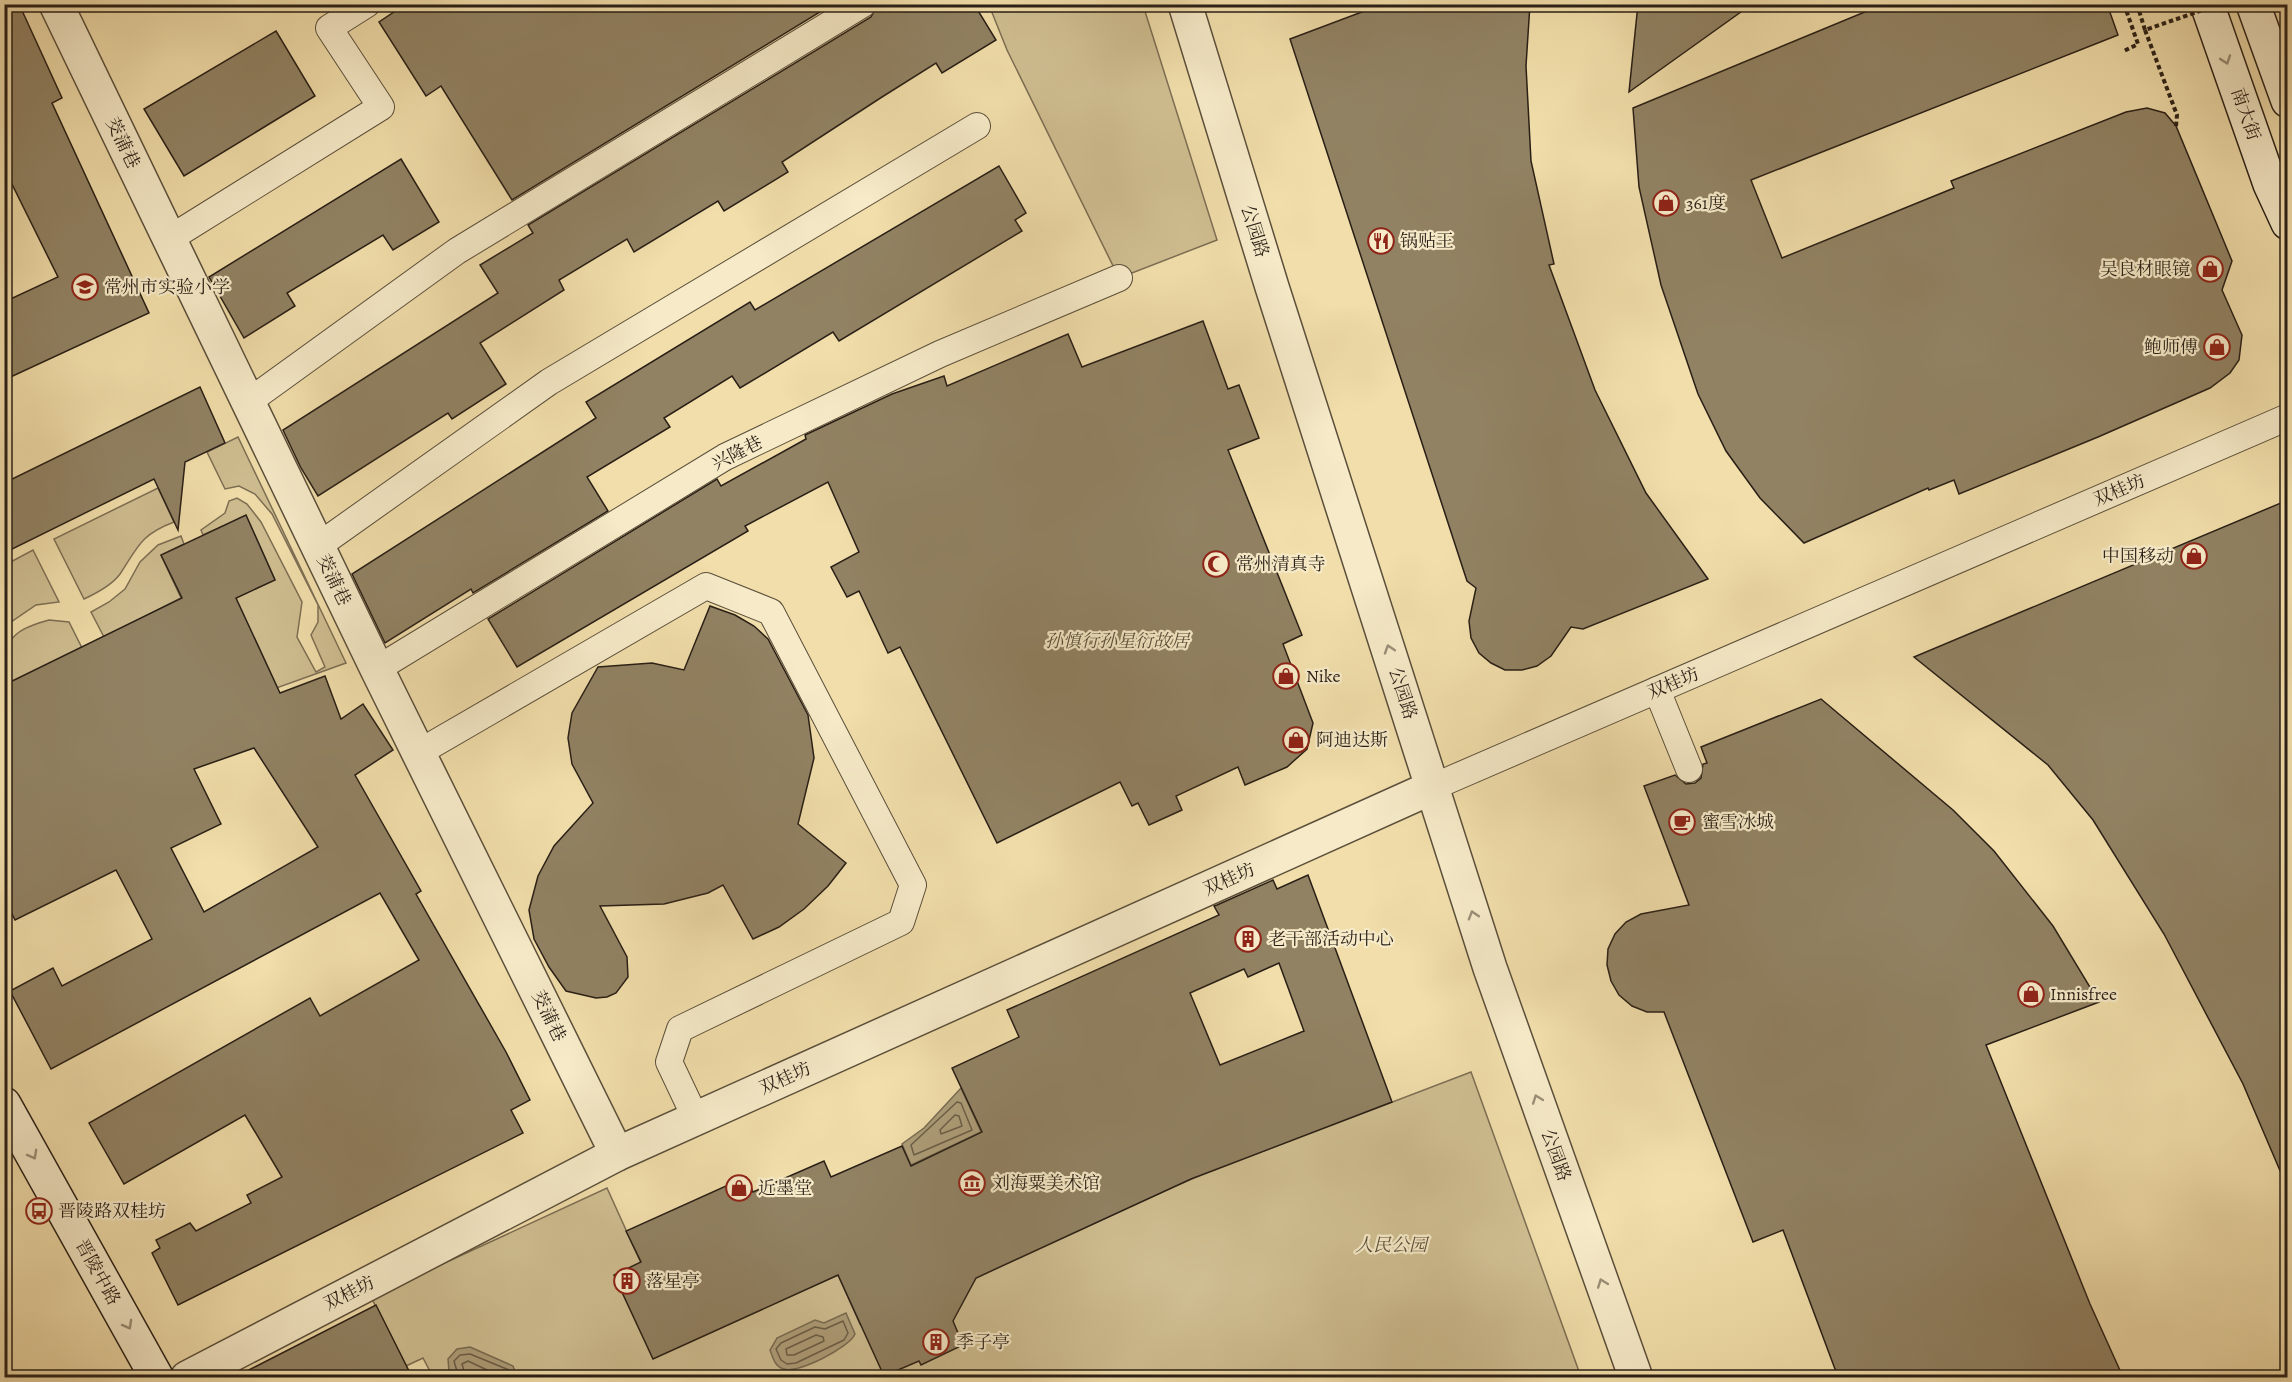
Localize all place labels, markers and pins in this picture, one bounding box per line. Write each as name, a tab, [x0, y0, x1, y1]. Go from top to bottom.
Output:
shop icon: 361度	[1651, 188, 1681, 218]
place label: 361度	[1686, 191, 1726, 215]
restaurant icon: 锅贴王	[1366, 226, 1396, 256]
place label: 锅贴王	[1400, 229, 1454, 253]
shop icon: 吴良材眼镜	[2195, 254, 2225, 284]
place label: 吴良材眼镜	[2100, 257, 2190, 281]
school or university icon: 常州市实验小学	[70, 272, 100, 302]
place label: 常州市实验小学	[104, 275, 230, 299]
shop icon: 鲍师傅	[2202, 332, 2232, 362]
place label: 鲍师傅	[2144, 335, 2198, 359]
shop icon: 中国移动	[2179, 541, 2209, 571]
place label: 中国移动	[2102, 544, 2174, 568]
mosque icon: 常州清真寺	[1201, 549, 1231, 579]
place label: 常州清真寺	[1236, 552, 1326, 576]
shop icon: Nike	[1271, 661, 1301, 691]
place label: Nike	[1306, 664, 1341, 688]
shop icon: 阿迪达斯	[1281, 725, 1311, 755]
place label: 阿迪达斯	[1316, 728, 1388, 752]
cafe icon: 蜜雪冰城	[1667, 807, 1697, 837]
place label: 蜜雪冰城	[1702, 810, 1774, 834]
building icon: 老干部活动中心	[1233, 924, 1263, 954]
place label: 老干部活动中心	[1268, 927, 1394, 951]
shop icon: Innisfree	[2016, 979, 2046, 1009]
place label: Innisfree	[2050, 982, 2117, 1006]
museum icon: 刘海粟美术馆	[957, 1168, 987, 1198]
place label: 刘海粟美术馆	[992, 1171, 1100, 1195]
shop icon: 近墨堂	[724, 1173, 754, 1203]
place label: 近墨堂	[758, 1176, 812, 1200]
bus stop icon: 晋陵路双桂坊	[24, 1196, 54, 1226]
place label: 晋陵路双桂坊	[58, 1199, 166, 1223]
building icon: 落星亭	[612, 1266, 642, 1296]
place label: 落星亭	[646, 1269, 700, 1293]
building icon: 季子亭	[921, 1327, 951, 1357]
place label: 季子亭	[956, 1330, 1010, 1354]

